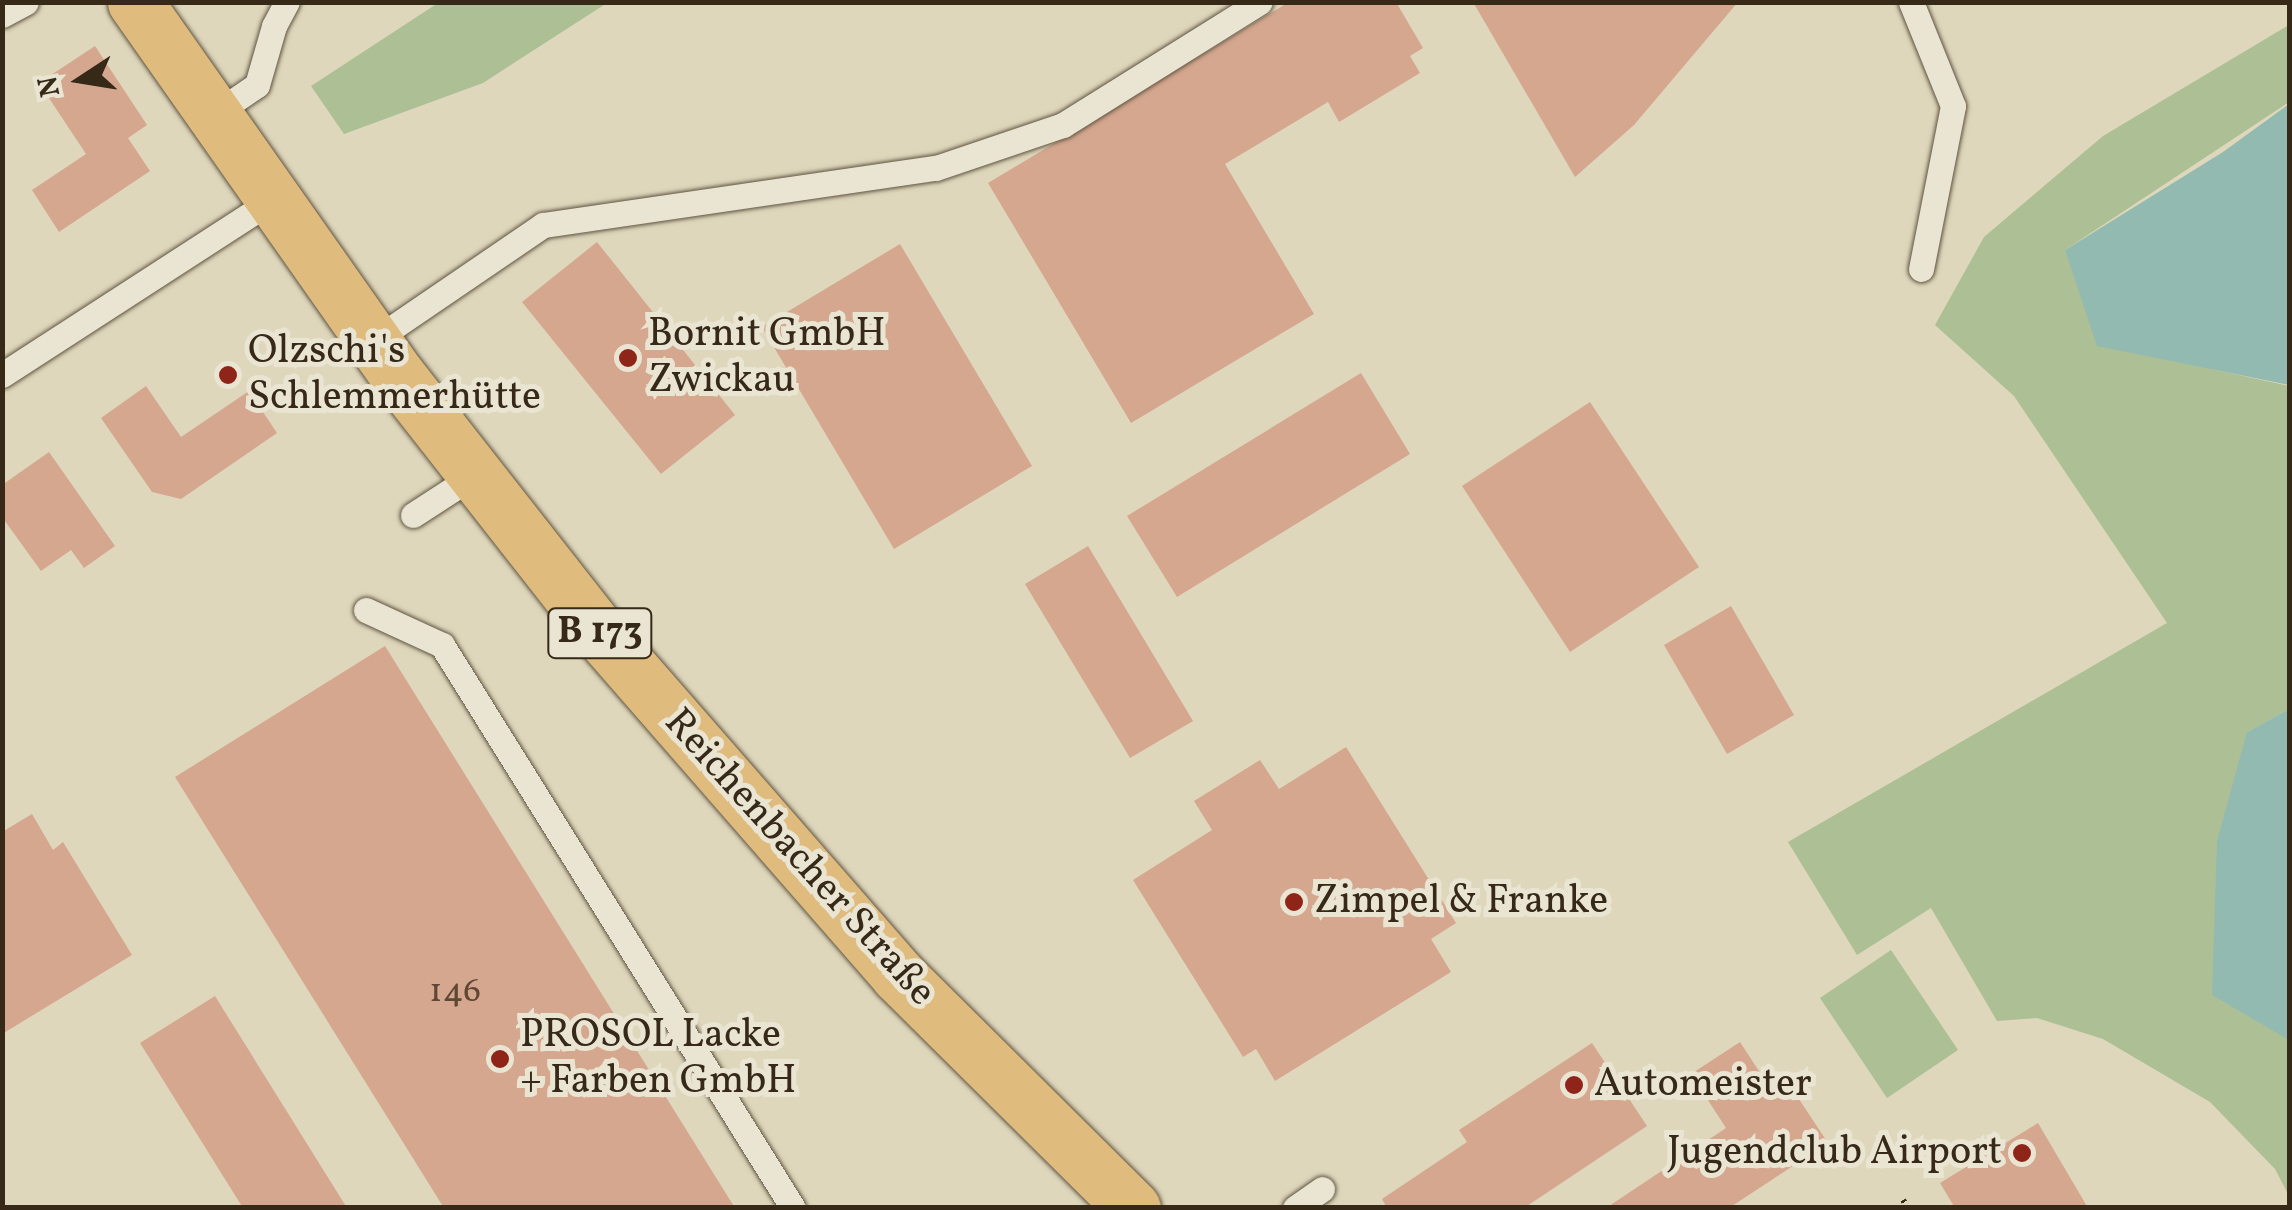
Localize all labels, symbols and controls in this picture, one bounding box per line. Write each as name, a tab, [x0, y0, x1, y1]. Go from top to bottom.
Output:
north arrow	[30, 30, 130, 130]
text: N	[29, 72, 71, 100]
place label: Bornit GmbH Zwickau	[648, 311, 886, 405]
place label: Olzschi's Schlemmerhütte	[248, 328, 541, 422]
marker: Bornit GmbH Zwickau	[617, 347, 639, 369]
marker: Olzschi's Schlemmerhütte	[217, 364, 239, 386]
road number: B 173	[545, 600, 655, 666]
street label: Reichenbacher Straße	[653, 700, 945, 1016]
place label: Zimpel & Franke	[1314, 878, 1608, 926]
marker: Zimpel & Franke	[1283, 891, 1305, 913]
house number: 146	[429, 971, 481, 1013]
place label: PROSOL Lacke + Farben GmbH	[520, 1012, 796, 1106]
marker: PROSOL Lacke + Farben GmbH	[489, 1048, 511, 1070]
place label: Automeister	[1594, 1061, 1812, 1109]
marker: Automeister	[1563, 1074, 1585, 1096]
place label: Jugendclub Airport	[1667, 1129, 2002, 1177]
marker: Jugendclub Airport	[2011, 1142, 2033, 1164]

